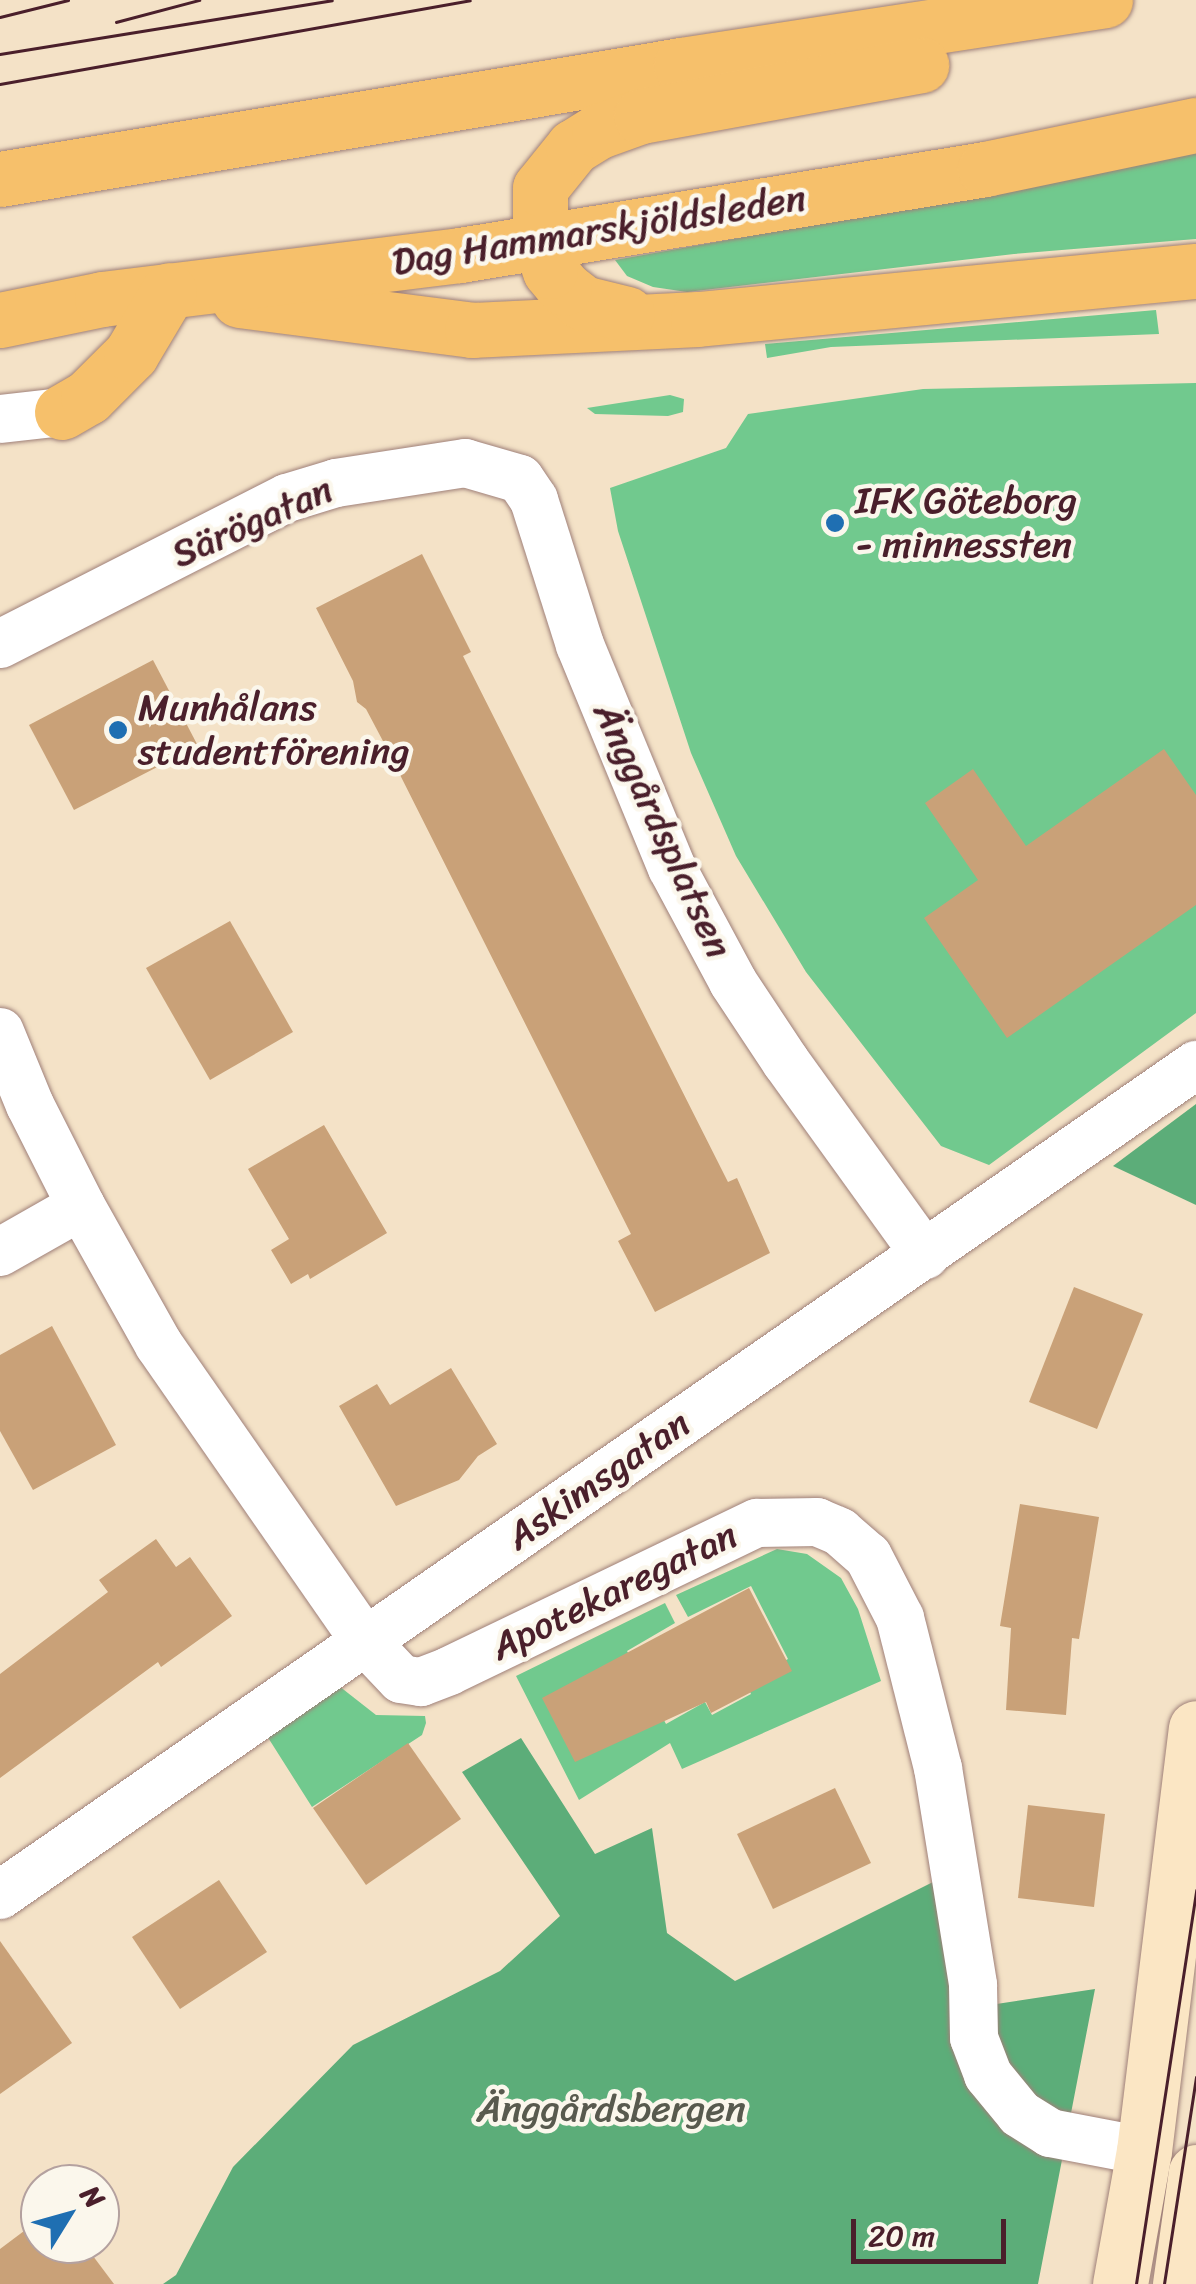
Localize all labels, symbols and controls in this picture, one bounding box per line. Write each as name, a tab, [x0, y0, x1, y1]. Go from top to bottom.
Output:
street label: Dag Hammarskjöldsleden	[391, 175, 807, 285]
street label: Särögatan	[165, 466, 339, 578]
place label: IFK Göteborg - minnessten	[855, 478, 1077, 568]
marker: IFK Göteborg - minnessten	[824, 512, 846, 534]
place label: Munhålans studentförening	[138, 685, 410, 774]
street label: Änggårdsplatsen	[584, 695, 742, 965]
marker: Munhålans studentförening	[107, 719, 129, 741]
street label: Askimsgatan	[498, 1400, 698, 1560]
street label: Apotekaregatan	[484, 1512, 744, 1670]
park label: Änggårdsbergen	[476, 2086, 746, 2132]
north arrow	[20, 2164, 120, 2264]
text: N	[67, 2174, 118, 2219]
scale bar	[856, 2199, 1011, 2261]
text: 20 m	[868, 2209, 935, 2263]

